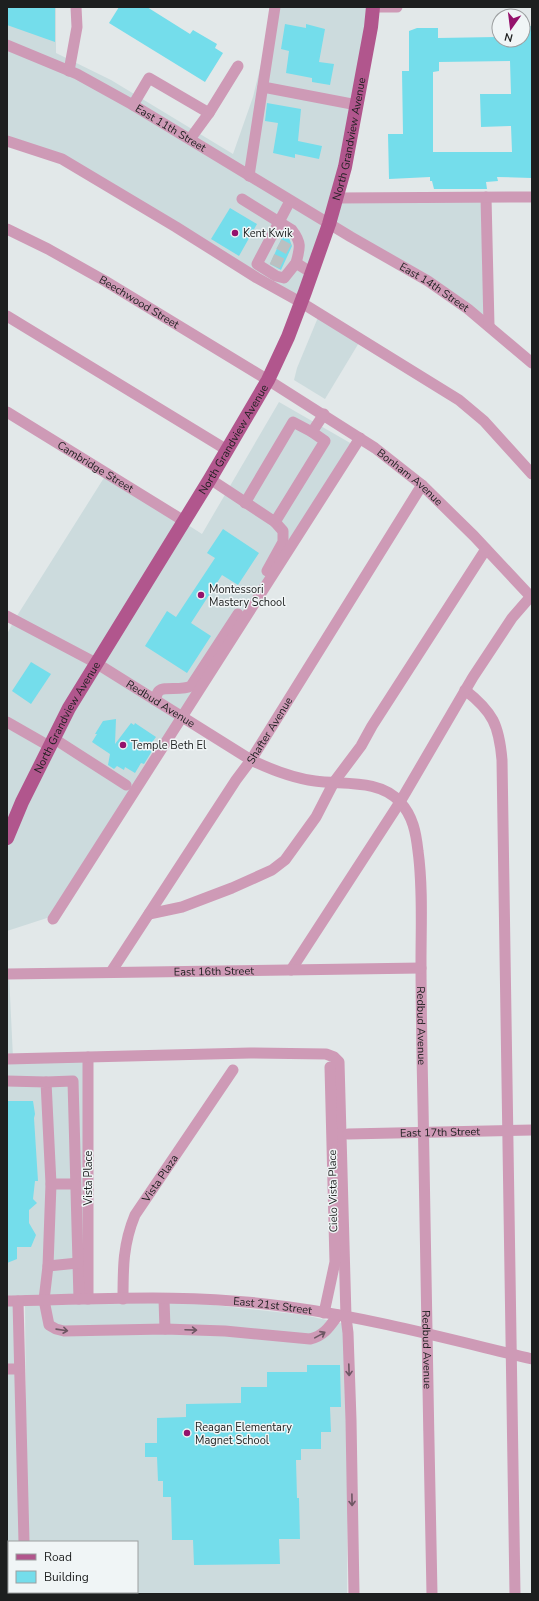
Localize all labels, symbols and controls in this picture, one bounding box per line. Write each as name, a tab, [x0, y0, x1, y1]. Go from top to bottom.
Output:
north arrow	[491, 8, 531, 48]
text: N	[503, 29, 515, 45]
street label: North Grandview Avenue	[329, 76, 369, 202]
street label: East 11th Street	[133, 101, 209, 155]
place label: Kent Kwik	[243, 226, 293, 241]
marker: Kent Kwik	[230, 228, 240, 238]
street label: East 14th Street	[397, 259, 472, 315]
street label: Beechwood Street	[96, 272, 182, 332]
street label: North Grandview Avenue	[195, 381, 271, 497]
street label: Cambridge Street	[55, 437, 137, 496]
street label: Bonham Avenue	[374, 445, 446, 509]
place label: Montessori Mastery School	[209, 582, 286, 610]
marker: Montessori Mastery School	[196, 590, 206, 600]
street label: North Grandview Avenue	[30, 658, 104, 776]
street label: Redbud Avenue	[123, 676, 198, 731]
street label: Shafter Avenue	[243, 694, 296, 767]
place label: Temple Beth El	[131, 738, 207, 753]
marker: Temple Beth El	[118, 740, 128, 750]
street label: East 16th Street	[174, 963, 254, 979]
street label: Redbud Avenue	[414, 986, 430, 1065]
street label: East 17th Street	[400, 1124, 480, 1140]
street label: Cielo Vista Place	[325, 1149, 341, 1232]
street label: Vista Place	[81, 1150, 96, 1206]
street label: Vista Plaza	[138, 1151, 182, 1206]
street label: East 21st Street	[233, 1293, 313, 1318]
street label: Redbud Avenue	[419, 1310, 435, 1389]
one-way arrow	[55, 1326, 68, 1334]
one-way arrow	[184, 1326, 197, 1334]
one-way arrow	[314, 1330, 326, 1338]
one-way arrow	[346, 1363, 353, 1376]
place label: Reagan Elementary Magnet School	[195, 1420, 292, 1448]
marker: Reagan Elementary Magnet School	[182, 1428, 192, 1438]
one-way arrow	[349, 1493, 356, 1506]
legend	[8, 1541, 138, 1593]
text: Road	[44, 1549, 72, 1565]
text: Building	[44, 1569, 89, 1585]

